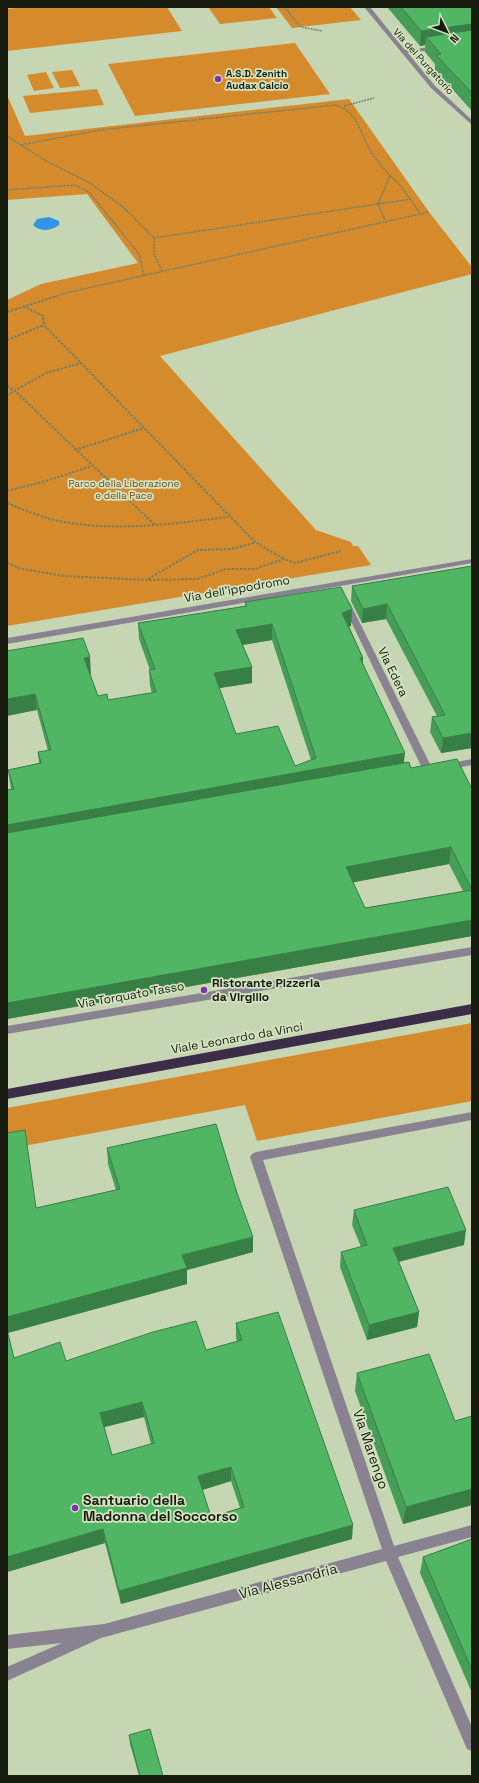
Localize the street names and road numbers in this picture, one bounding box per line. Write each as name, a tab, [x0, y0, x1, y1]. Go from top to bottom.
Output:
street label: Via del Purgatorio	[390, 25, 457, 97]
street label: Via dell'ippodromo	[183, 572, 291, 606]
street label: Via Edera	[374, 645, 412, 699]
street label: Via Torquato Tasso	[77, 978, 185, 1012]
street label: Viale Leonardo da Vinci	[170, 1019, 304, 1057]
street label: Via Marengo	[349, 1407, 393, 1491]
street label: Via Alessandria	[237, 1559, 339, 1603]

